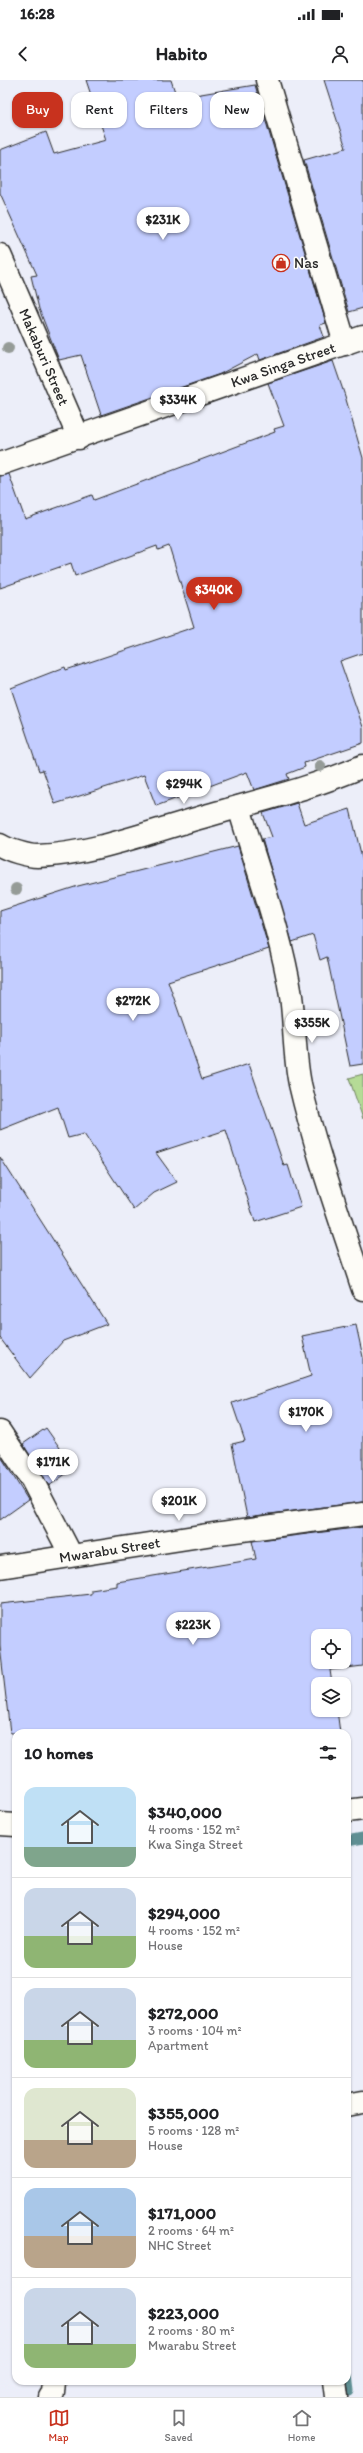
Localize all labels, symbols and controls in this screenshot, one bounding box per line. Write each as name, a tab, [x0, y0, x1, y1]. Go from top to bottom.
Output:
text: 16:28	[20, 5, 55, 23]
icon: back	[12, 43, 34, 65]
text: Habito	[156, 43, 207, 65]
icon: person	[329, 43, 351, 65]
chip: Buy	[12, 92, 63, 128]
chip: Rent	[71, 92, 127, 128]
chip: Filters	[135, 92, 202, 128]
chip: New	[210, 92, 264, 128]
pin: $231K	[135, 207, 191, 241]
text: $231K	[146, 212, 180, 227]
shop icon: Nas	[271, 253, 291, 273]
place label: Nas	[294, 254, 319, 272]
street label: Makaburi Street	[15, 306, 73, 408]
street label: Kwa Singa Street	[228, 338, 338, 392]
pin: $334K	[150, 387, 206, 421]
text: $334K	[160, 392, 196, 407]
pin: $340K	[186, 577, 242, 611]
text: $340K	[195, 582, 233, 597]
pin: $294K	[156, 771, 212, 805]
text: $294K	[166, 776, 202, 791]
pin: $272K	[105, 988, 161, 1022]
text: $272K	[115, 993, 151, 1008]
pin: $355K	[284, 1010, 340, 1044]
text: $355K	[294, 1015, 330, 1030]
pin: $170K	[278, 1399, 334, 1433]
text: $170K	[288, 1404, 324, 1419]
pin: $171K	[25, 1449, 81, 1483]
text: $171K	[36, 1454, 70, 1469]
pin: $201K	[151, 1488, 207, 1522]
text: $201K	[161, 1493, 197, 1508]
street label: Mwarabu Street	[58, 1533, 162, 1567]
pin: $223K	[165, 1612, 221, 1646]
text: $223K	[175, 1617, 211, 1632]
map controls	[311, 1629, 351, 1717]
button: locate	[311, 1629, 351, 1669]
button: layers	[311, 1677, 351, 1717]
icon: filters	[317, 1742, 339, 1764]
text: 10 homes	[24, 1743, 93, 1763]
text: $340,000	[148, 1802, 222, 1822]
icon: home	[56, 1803, 104, 1851]
text: 4 rooms · 152 m²	[148, 1822, 240, 1837]
text: Kwa Singa Street	[148, 1837, 243, 1852]
text: $294,000	[148, 1903, 220, 1923]
icon: home	[56, 1904, 104, 1952]
text: 4 rooms · 152 m²	[148, 1923, 240, 1938]
text: House	[148, 1938, 183, 1953]
text: $272,000	[148, 2003, 218, 2023]
icon: home	[56, 2004, 104, 2052]
text: 3 rooms · 104 m²	[148, 2023, 241, 2038]
text: Apartment	[148, 2038, 209, 2053]
text: $355,000	[148, 2103, 219, 2123]
icon: home	[56, 2104, 104, 2152]
text: 5 rooms · 128 m²	[148, 2123, 239, 2138]
text: House	[148, 2138, 183, 2153]
text: $171,000	[148, 2203, 216, 2223]
icon: home	[56, 2204, 104, 2252]
text: 2 rooms · 64 m²	[148, 2223, 234, 2238]
text: NHC Street	[148, 2238, 211, 2253]
text: $223,000	[148, 2303, 219, 2323]
icon: home	[56, 2304, 104, 2352]
text: 2 rooms · 80 m²	[148, 2323, 235, 2338]
text: Mwarabu Street	[148, 2338, 236, 2353]
tab: Map	[48, 2407, 70, 2444]
tab: Saved	[165, 2407, 193, 2444]
tab: Home	[288, 2407, 315, 2444]

